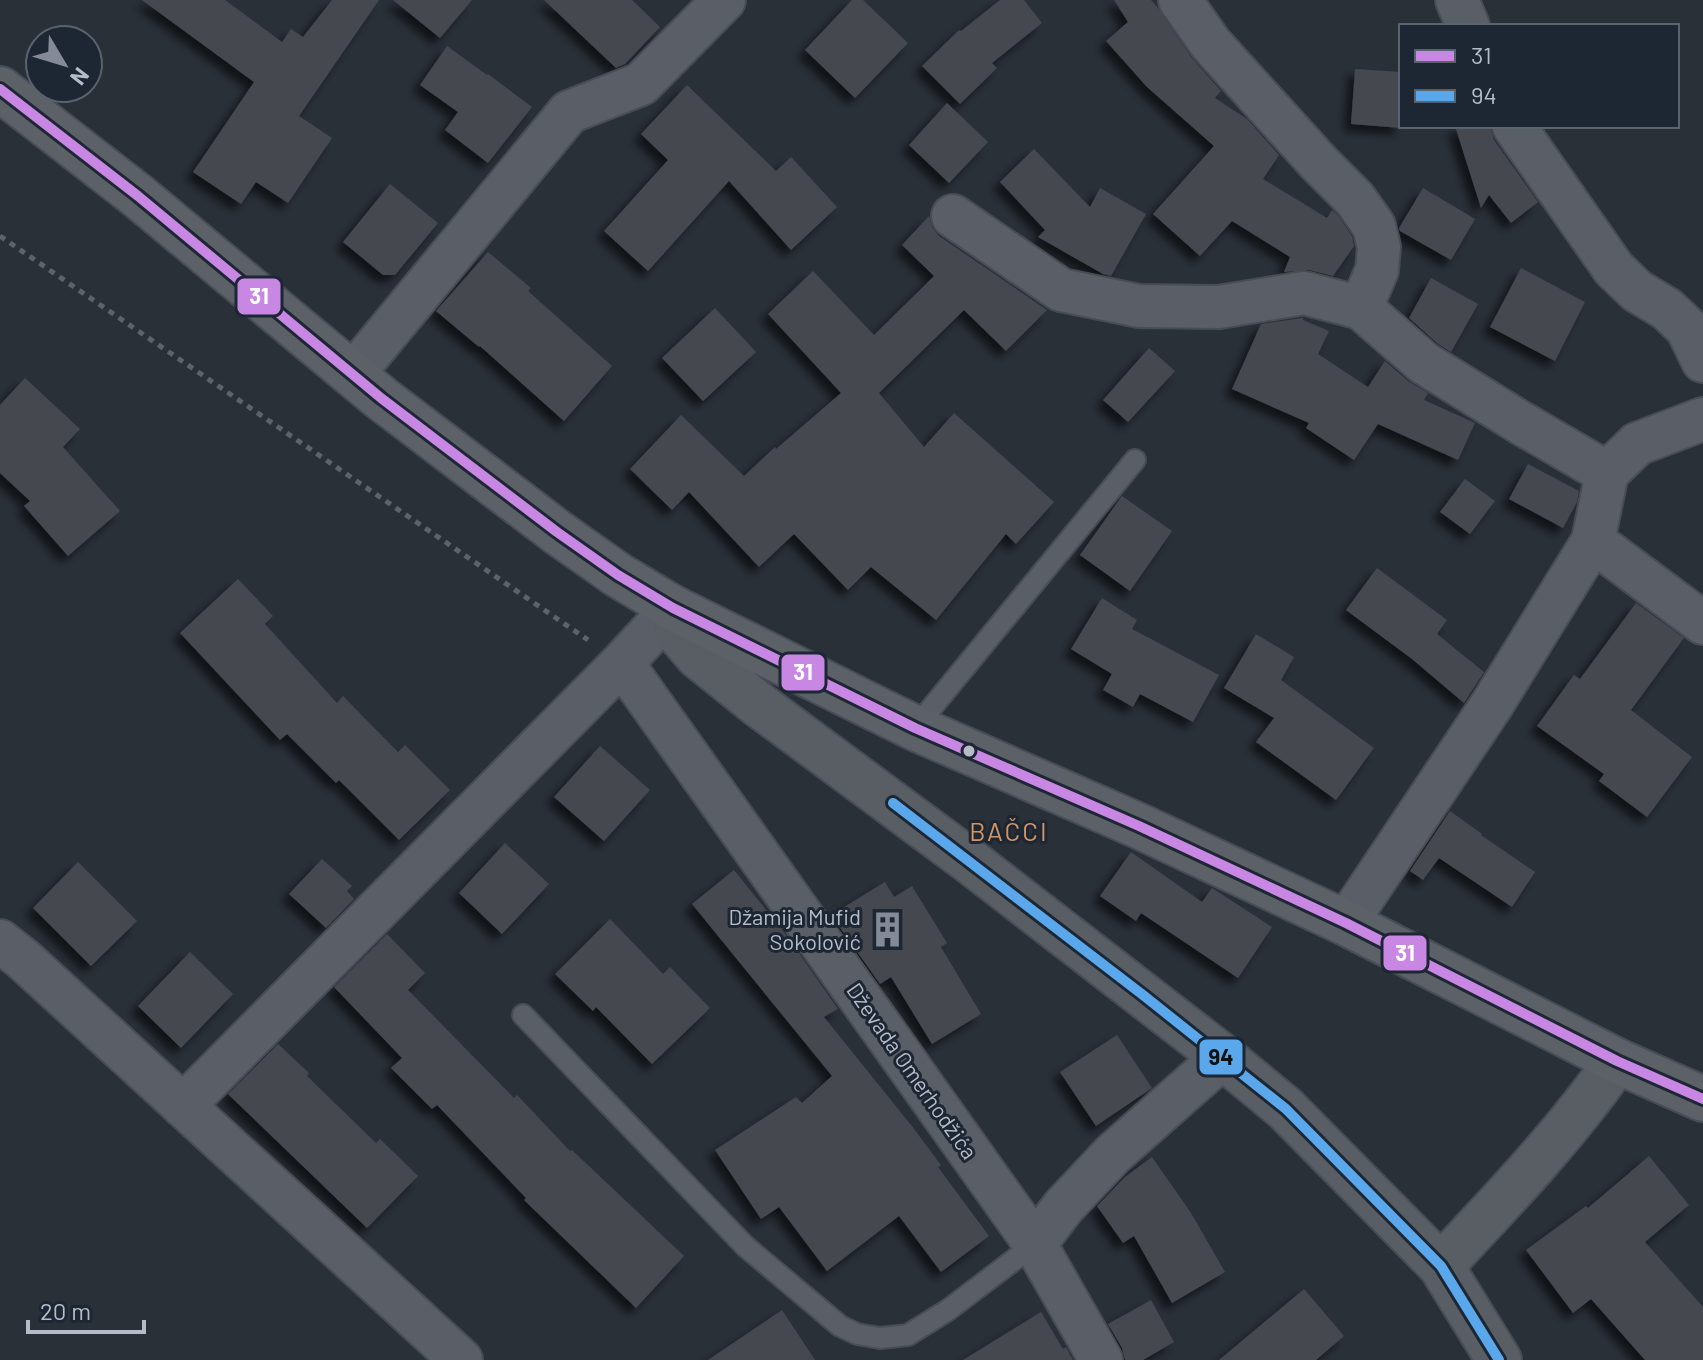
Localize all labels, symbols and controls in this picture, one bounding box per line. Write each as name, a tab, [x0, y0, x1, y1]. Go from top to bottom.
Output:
north arrow	[24, 24, 104, 104]
legend	[1399, 24, 1679, 128]
text: 31	[1471, 40, 1492, 69]
text: N	[66, 63, 95, 91]
text: 94	[1471, 80, 1497, 109]
line badge: 31	[236, 277, 282, 316]
text: 31	[249, 282, 269, 308]
line badge: 31	[780, 653, 826, 692]
text: 31	[793, 658, 813, 684]
unlabelled marker	[961, 743, 977, 759]
district label: BAČCI	[969, 815, 1049, 846]
place label: Džamija Mufid Sokolović	[729, 903, 861, 954]
building icon: Džamija Mufid Sokolović	[868, 911, 906, 949]
line badge: 31	[1382, 934, 1428, 972]
text: 31	[1395, 939, 1415, 965]
street label: Dževada Omerhodžića	[842, 977, 983, 1164]
line badge: 94	[1198, 1038, 1244, 1076]
text: 94	[1209, 1043, 1234, 1069]
scale bar	[28, 1284, 144, 1334]
text: 20 m	[40, 1296, 91, 1325]

